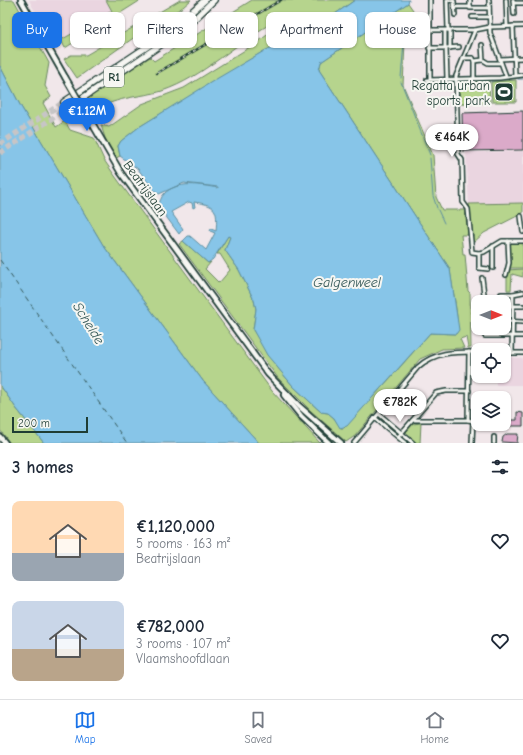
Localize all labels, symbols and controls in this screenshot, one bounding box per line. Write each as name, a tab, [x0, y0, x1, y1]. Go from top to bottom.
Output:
chip: Buy	[12, 12, 62, 48]
chip: Rent	[70, 12, 125, 48]
chip: Filters	[133, 12, 197, 48]
chip: New	[205, 12, 258, 48]
chip: Apartment	[266, 12, 357, 48]
chip: House	[365, 12, 430, 48]
road number: R1	[104, 67, 124, 87]
place label: Regatta urban sports park	[412, 78, 491, 108]
sports icon: Regatta urban sports park	[493, 81, 515, 103]
pin: €1.12M	[54, 98, 120, 132]
text: €1.12M	[68, 103, 106, 118]
pin: €464K	[424, 124, 480, 158]
text: €464K	[434, 129, 470, 144]
street label: Beatrijslaan	[120, 158, 171, 219]
water label: Galgenweel	[313, 274, 382, 291]
north arrow	[471, 295, 511, 335]
map controls	[471, 295, 511, 431]
water label: Schelde	[69, 299, 108, 348]
button: locate	[471, 343, 511, 383]
pin: €782K	[372, 389, 428, 423]
button: layers	[471, 391, 511, 431]
text: €782K	[383, 394, 417, 409]
scale bar	[12, 415, 88, 434]
text: 200 m	[18, 417, 50, 430]
icon: filters	[489, 456, 511, 478]
text: 3 homes	[12, 458, 73, 477]
icon: home	[44, 517, 92, 565]
text: €1,120,000	[136, 517, 215, 536]
icon: heart	[489, 530, 511, 552]
text: 5 rooms · 163 m²	[136, 536, 230, 551]
text: Beatrijslaan	[136, 551, 201, 566]
icon: home	[44, 617, 92, 665]
text: €782,000	[136, 617, 204, 636]
icon: heart	[489, 630, 511, 652]
text: 3 rooms · 107 m²	[136, 636, 230, 651]
text: Vlaamshoofdlaan	[136, 651, 230, 666]
tab: Map	[74, 709, 96, 746]
tab: Saved	[245, 709, 272, 746]
tab: Home	[420, 709, 449, 746]

